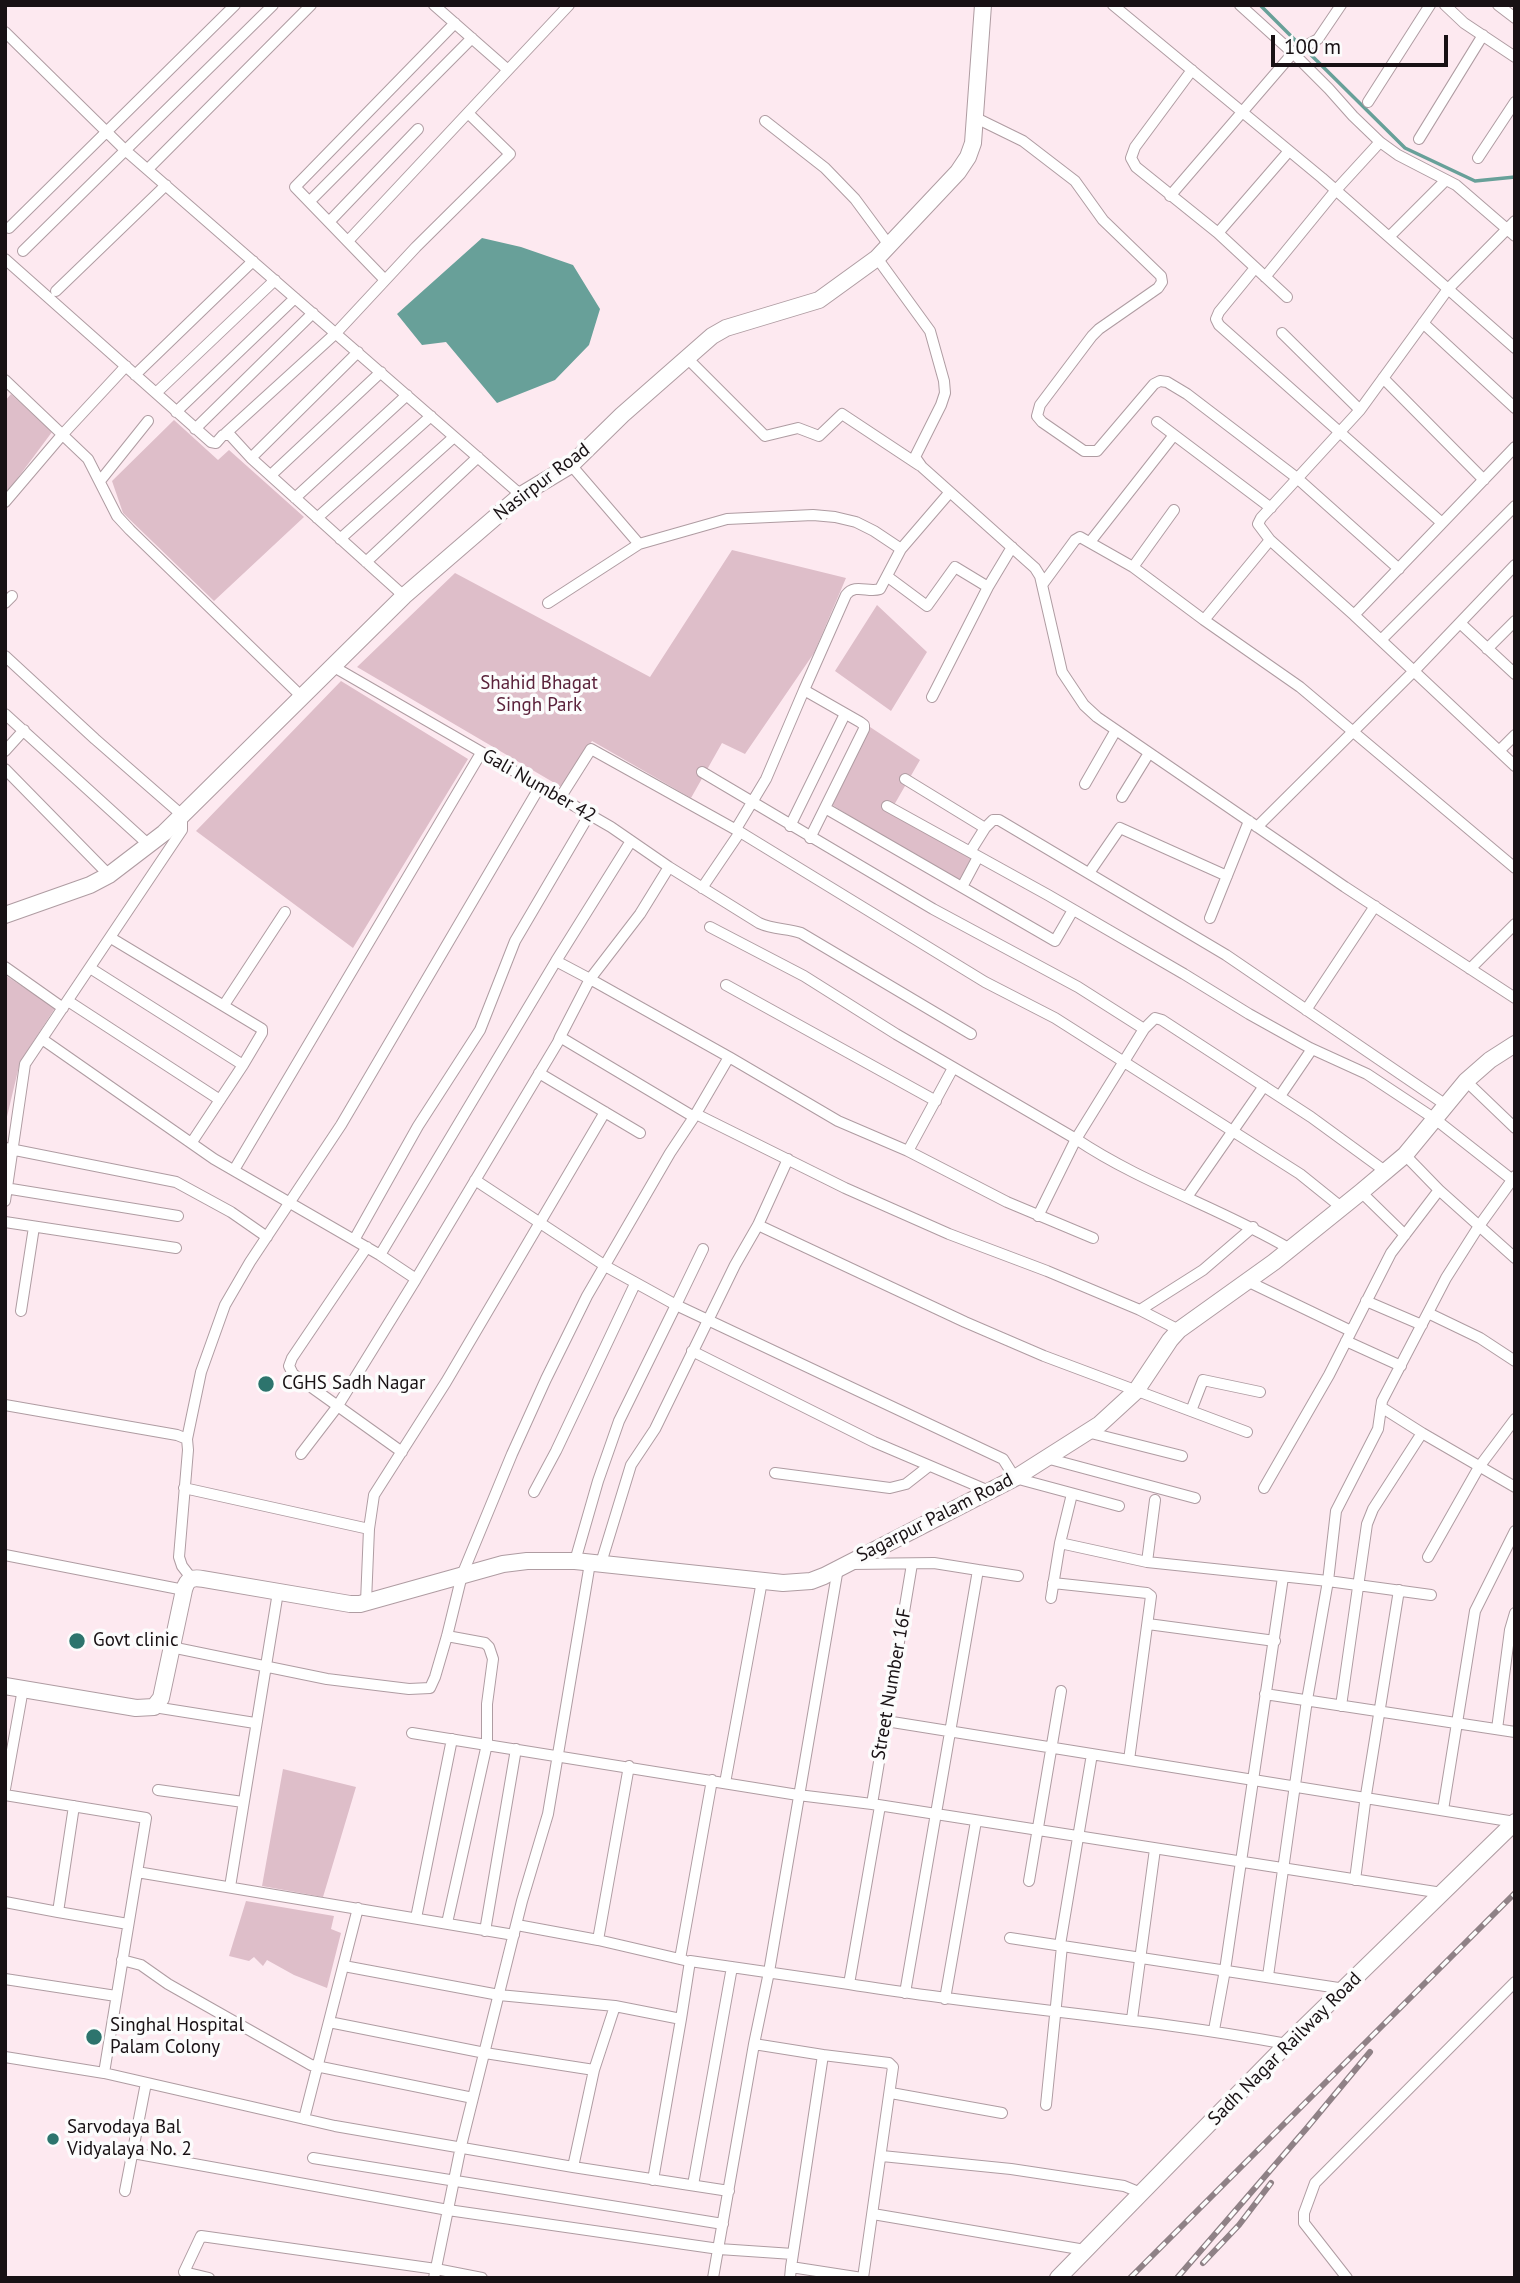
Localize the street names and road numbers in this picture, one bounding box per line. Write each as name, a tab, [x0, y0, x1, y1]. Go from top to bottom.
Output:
street label: Nasirpur Road	[490, 439, 594, 525]
street label: Gali Number 42	[478, 744, 600, 828]
street label: Sagarpur Palam Road	[853, 1469, 1017, 1567]
street label: Street Number 16F	[867, 1606, 917, 1762]
street label: Sadh Nagar Railway Road	[1204, 1968, 1366, 2130]

